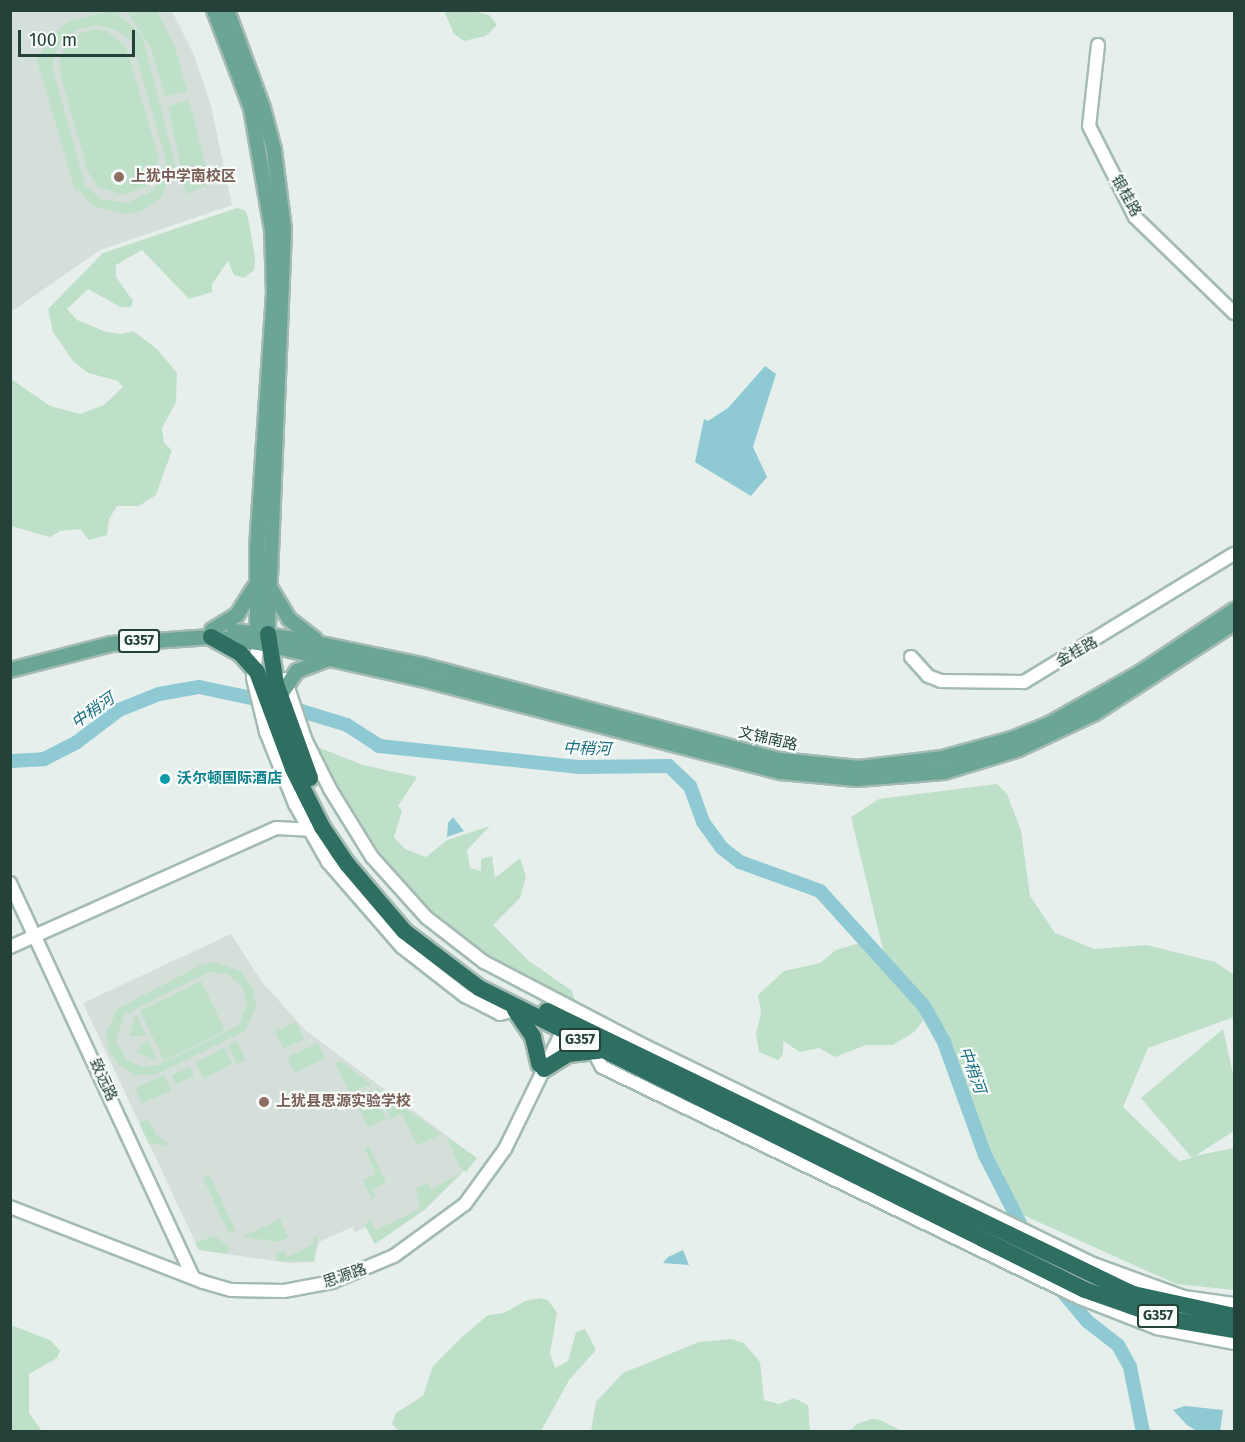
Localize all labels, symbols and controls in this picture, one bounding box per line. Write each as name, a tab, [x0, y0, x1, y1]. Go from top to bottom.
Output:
scale bar	[21, 18, 138, 56]
text: 100 m	[29, 29, 77, 51]
place label: 上犹中学南校区	[131, 168, 236, 186]
marker: 上犹中学南校区	[112, 170, 126, 184]
street label: 银桂路	[1107, 172, 1145, 220]
road number: G357	[118, 630, 160, 652]
street label: 金桂路	[1053, 633, 1101, 671]
water label: 中稍河	[68, 689, 118, 733]
street label: 文锦南路	[737, 723, 799, 755]
water label: 中稍河	[563, 739, 611, 759]
place label: 沃尔顿国际酒店	[177, 770, 282, 788]
marker: 沃尔顿国际酒店	[158, 772, 172, 786]
road number: G357	[559, 1029, 601, 1051]
water label: 中稍河	[955, 1044, 989, 1096]
street label: 致远路	[85, 1056, 121, 1104]
place label: 上犹县思源实验学校	[276, 1093, 411, 1111]
marker: 上犹县思源实验学校	[257, 1095, 271, 1109]
street label: 思源路	[321, 1260, 369, 1292]
road number: G357	[1137, 1305, 1179, 1327]

